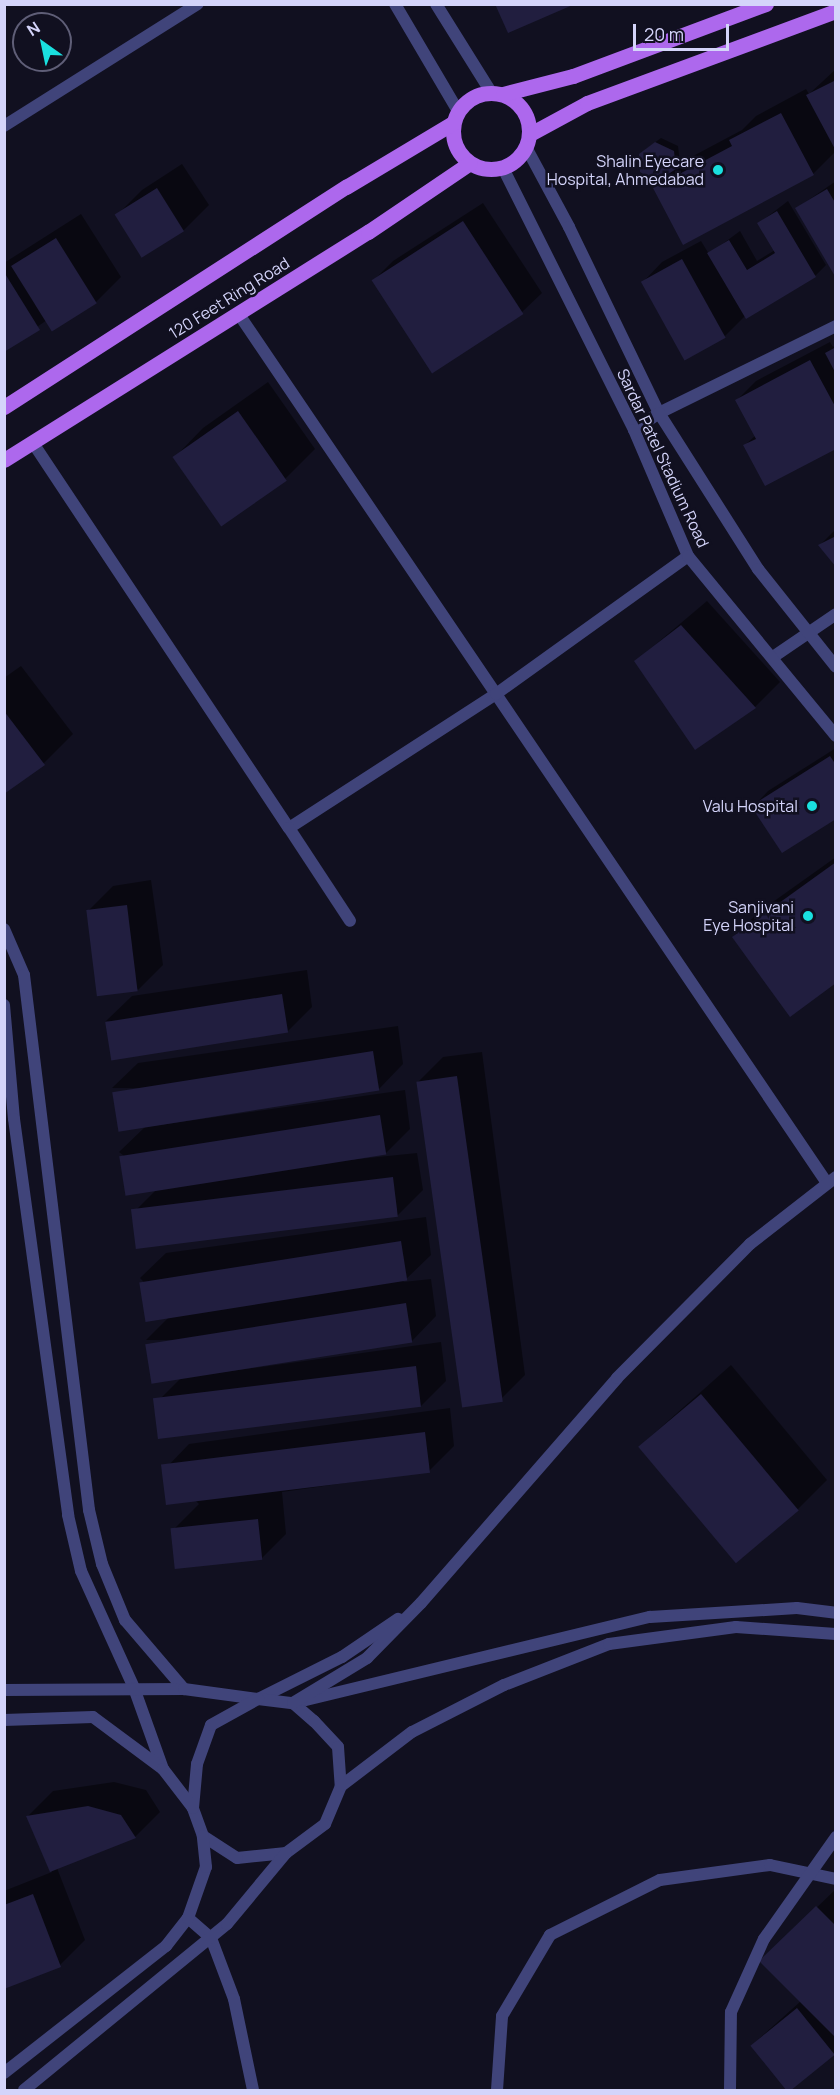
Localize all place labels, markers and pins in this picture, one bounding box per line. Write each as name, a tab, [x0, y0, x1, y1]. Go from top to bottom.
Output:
place label: Shalin Eyecare Hospital, Ahmedabad	[547, 151, 704, 189]
marker: Shalin Eyecare Hospital, Ahmedabad	[709, 161, 727, 179]
place label: Valu Hospital	[703, 796, 798, 816]
marker: Valu Hospital	[803, 797, 821, 815]
place label: Sanjivani Eye Hospital	[703, 897, 794, 935]
marker: Sanjivani Eye Hospital	[799, 907, 817, 925]

